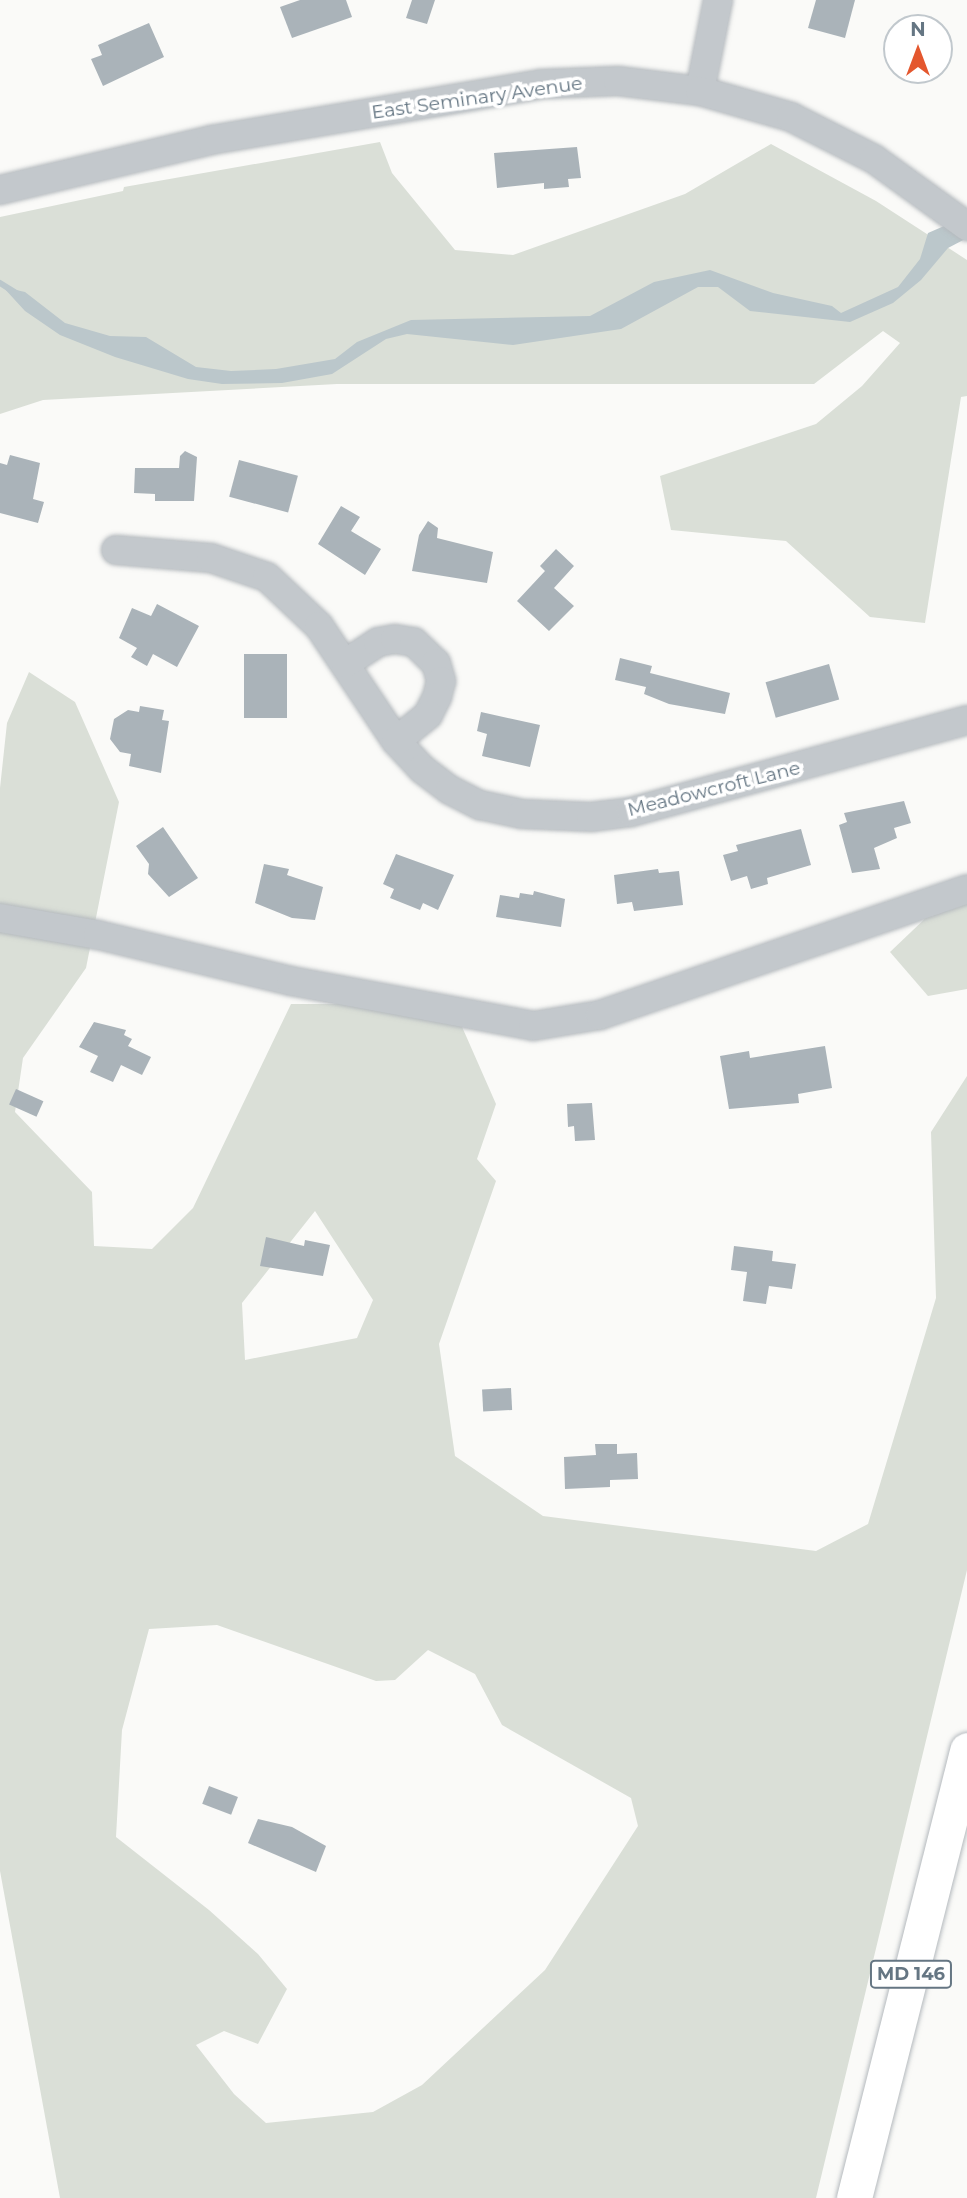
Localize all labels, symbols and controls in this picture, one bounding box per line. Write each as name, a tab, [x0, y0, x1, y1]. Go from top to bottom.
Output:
north arrow	[883, 14, 953, 84]
text: N	[910, 18, 926, 41]
street label: East Seminary Avenue	[370, 72, 584, 124]
street label: Meadowcroft Lane	[625, 756, 803, 822]
road number: MD 146	[869, 1960, 953, 1988]

